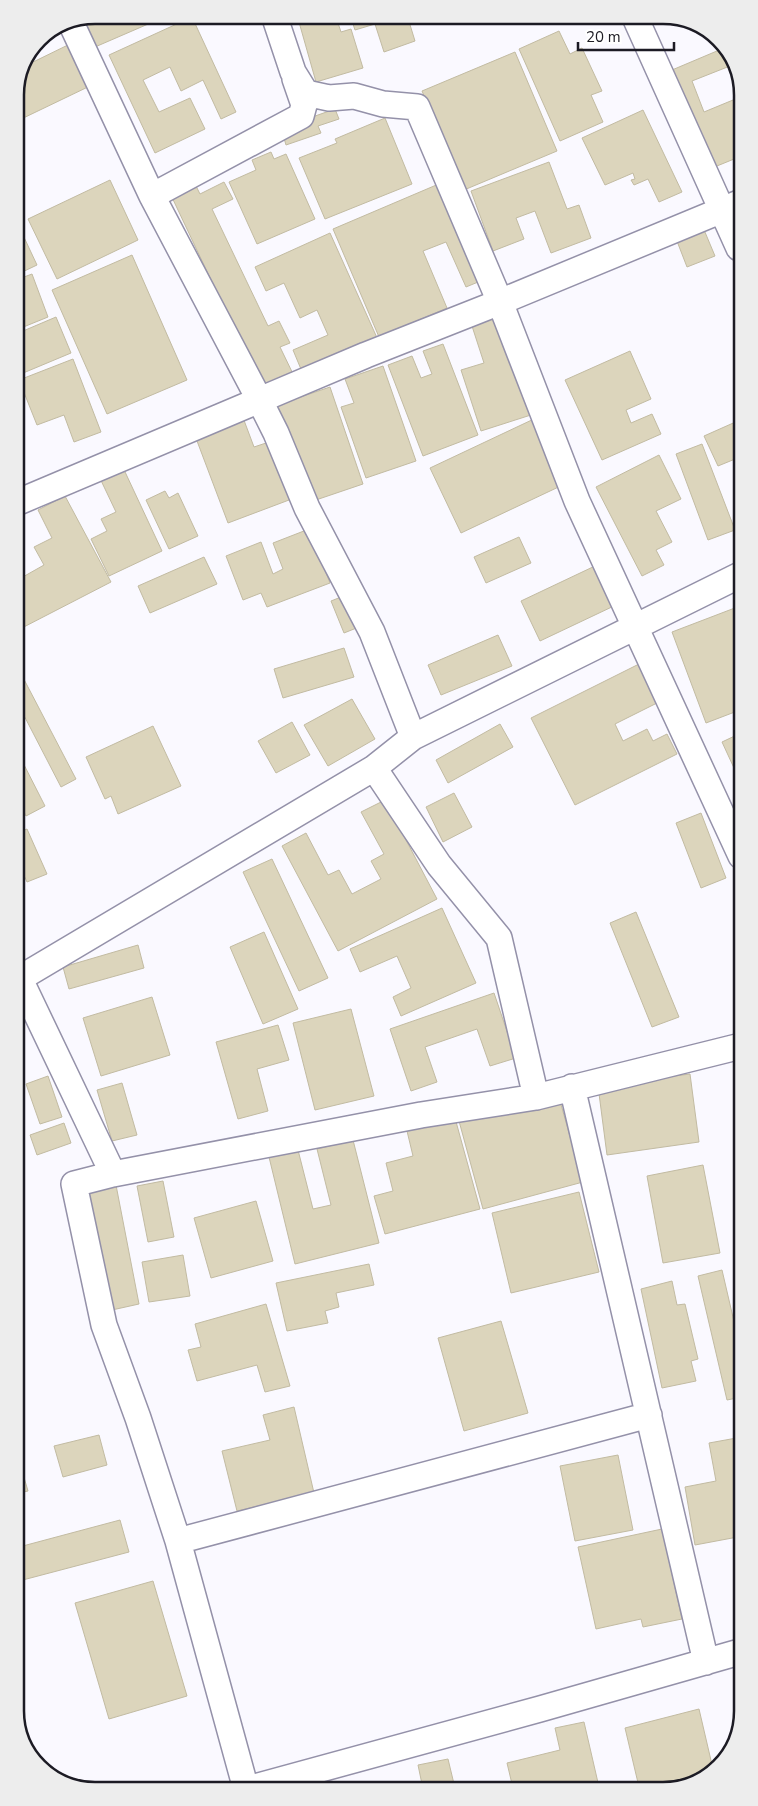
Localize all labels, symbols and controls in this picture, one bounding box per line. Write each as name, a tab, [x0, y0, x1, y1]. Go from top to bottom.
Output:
scale bar	[578, 20, 674, 52]
text: 20 m	[586, 27, 621, 47]

